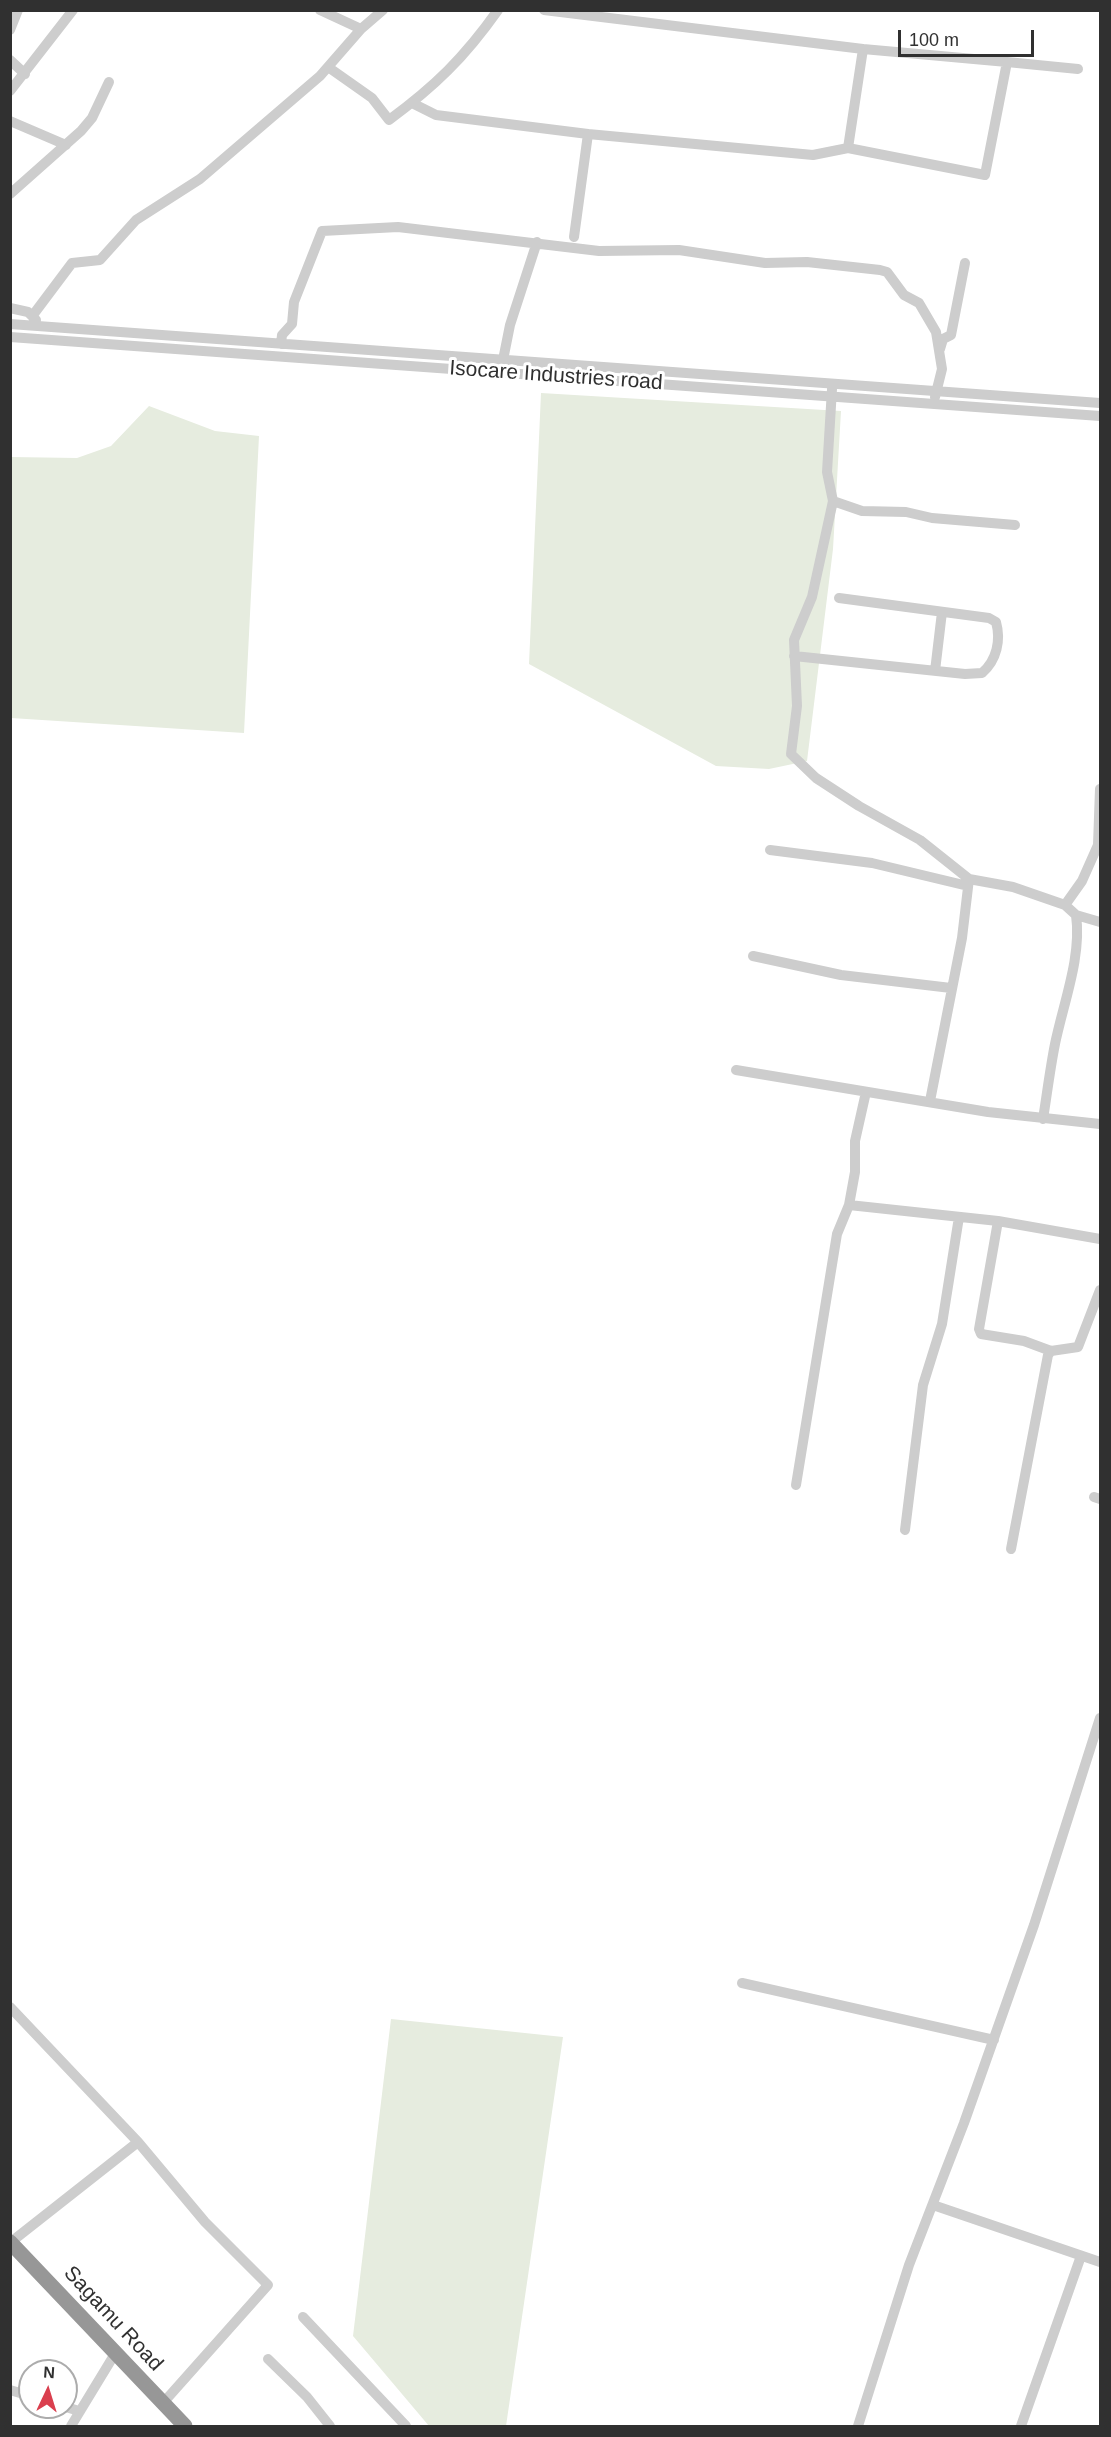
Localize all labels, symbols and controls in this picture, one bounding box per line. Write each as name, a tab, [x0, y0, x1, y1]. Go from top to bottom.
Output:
scale bar	[901, 18, 1038, 56]
text: 100 m	[909, 30, 959, 50]
street label: Isocare Industries road	[449, 356, 663, 396]
street label: Sagamu Road	[58, 2261, 168, 2377]
north arrow	[18, 2359, 78, 2419]
text: N	[43, 2364, 56, 2381]

